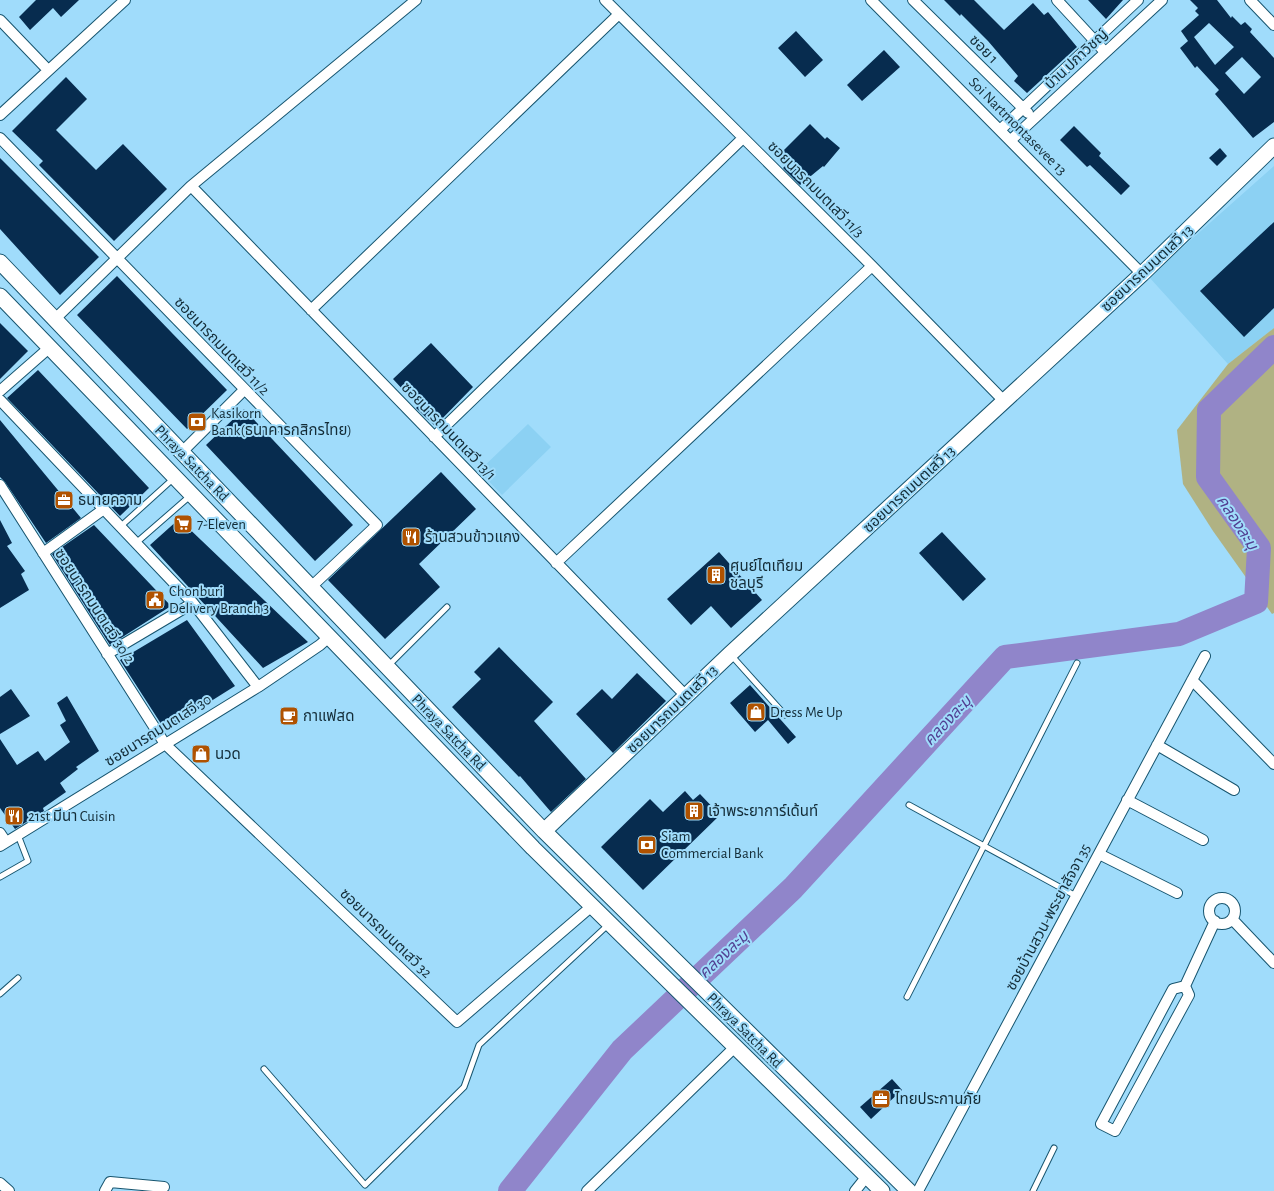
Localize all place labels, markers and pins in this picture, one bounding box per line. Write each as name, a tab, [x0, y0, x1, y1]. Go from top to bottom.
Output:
place label: Kasikorn Bank(ธนาคารกสิกรไทย)	[211, 406, 352, 438]
bank icon: Kasikorn Bank(ธนาคารกสิกรไทย)	[186, 411, 208, 433]
office icon: ธนายความ	[53, 489, 75, 511]
place label: ธนายความ	[78, 493, 142, 508]
supermarket icon: 7-Eleven	[172, 513, 194, 535]
place label: 7-Eleven	[197, 517, 246, 532]
restaurant icon: ร้านสวนข้าวแกง	[400, 526, 422, 548]
place label: ร้านสวนข้าวแกง	[425, 529, 520, 545]
place label: ศูนย์ไตเทียม ชลบุรี	[730, 558, 803, 592]
building icon: ศูนย์ไตเทียม ชลบุรี	[705, 564, 727, 586]
place label: Chonburi Delivery Branch 3	[169, 584, 269, 616]
public building icon: Chonburi Delivery Branch 3	[144, 589, 166, 611]
shop icon: Dress Me Up	[745, 701, 767, 723]
cafe icon: กาแฟสด	[278, 705, 300, 727]
place label: Dress Me Up	[770, 705, 843, 720]
place label: กาแฟสด	[303, 709, 354, 724]
shop icon: นวด	[190, 743, 212, 765]
place label: นวด	[215, 747, 241, 762]
building icon: เจ้าพระยาการ์เด้นท์	[683, 800, 705, 822]
place label: เจ้าพระยาการ์เด้นท์	[708, 803, 818, 819]
restaurant icon: 21st มีนา Cuisin	[3, 805, 25, 827]
place label: 21st มีนา Cuisin	[28, 808, 116, 824]
place label: Siam Commercial Bank	[661, 829, 763, 861]
bank icon: Siam Commercial Bank	[636, 834, 658, 856]
office icon: ไทยประกานภัย	[870, 1088, 892, 1110]
place label: ไทยประกานภัย	[894, 1091, 981, 1107]

